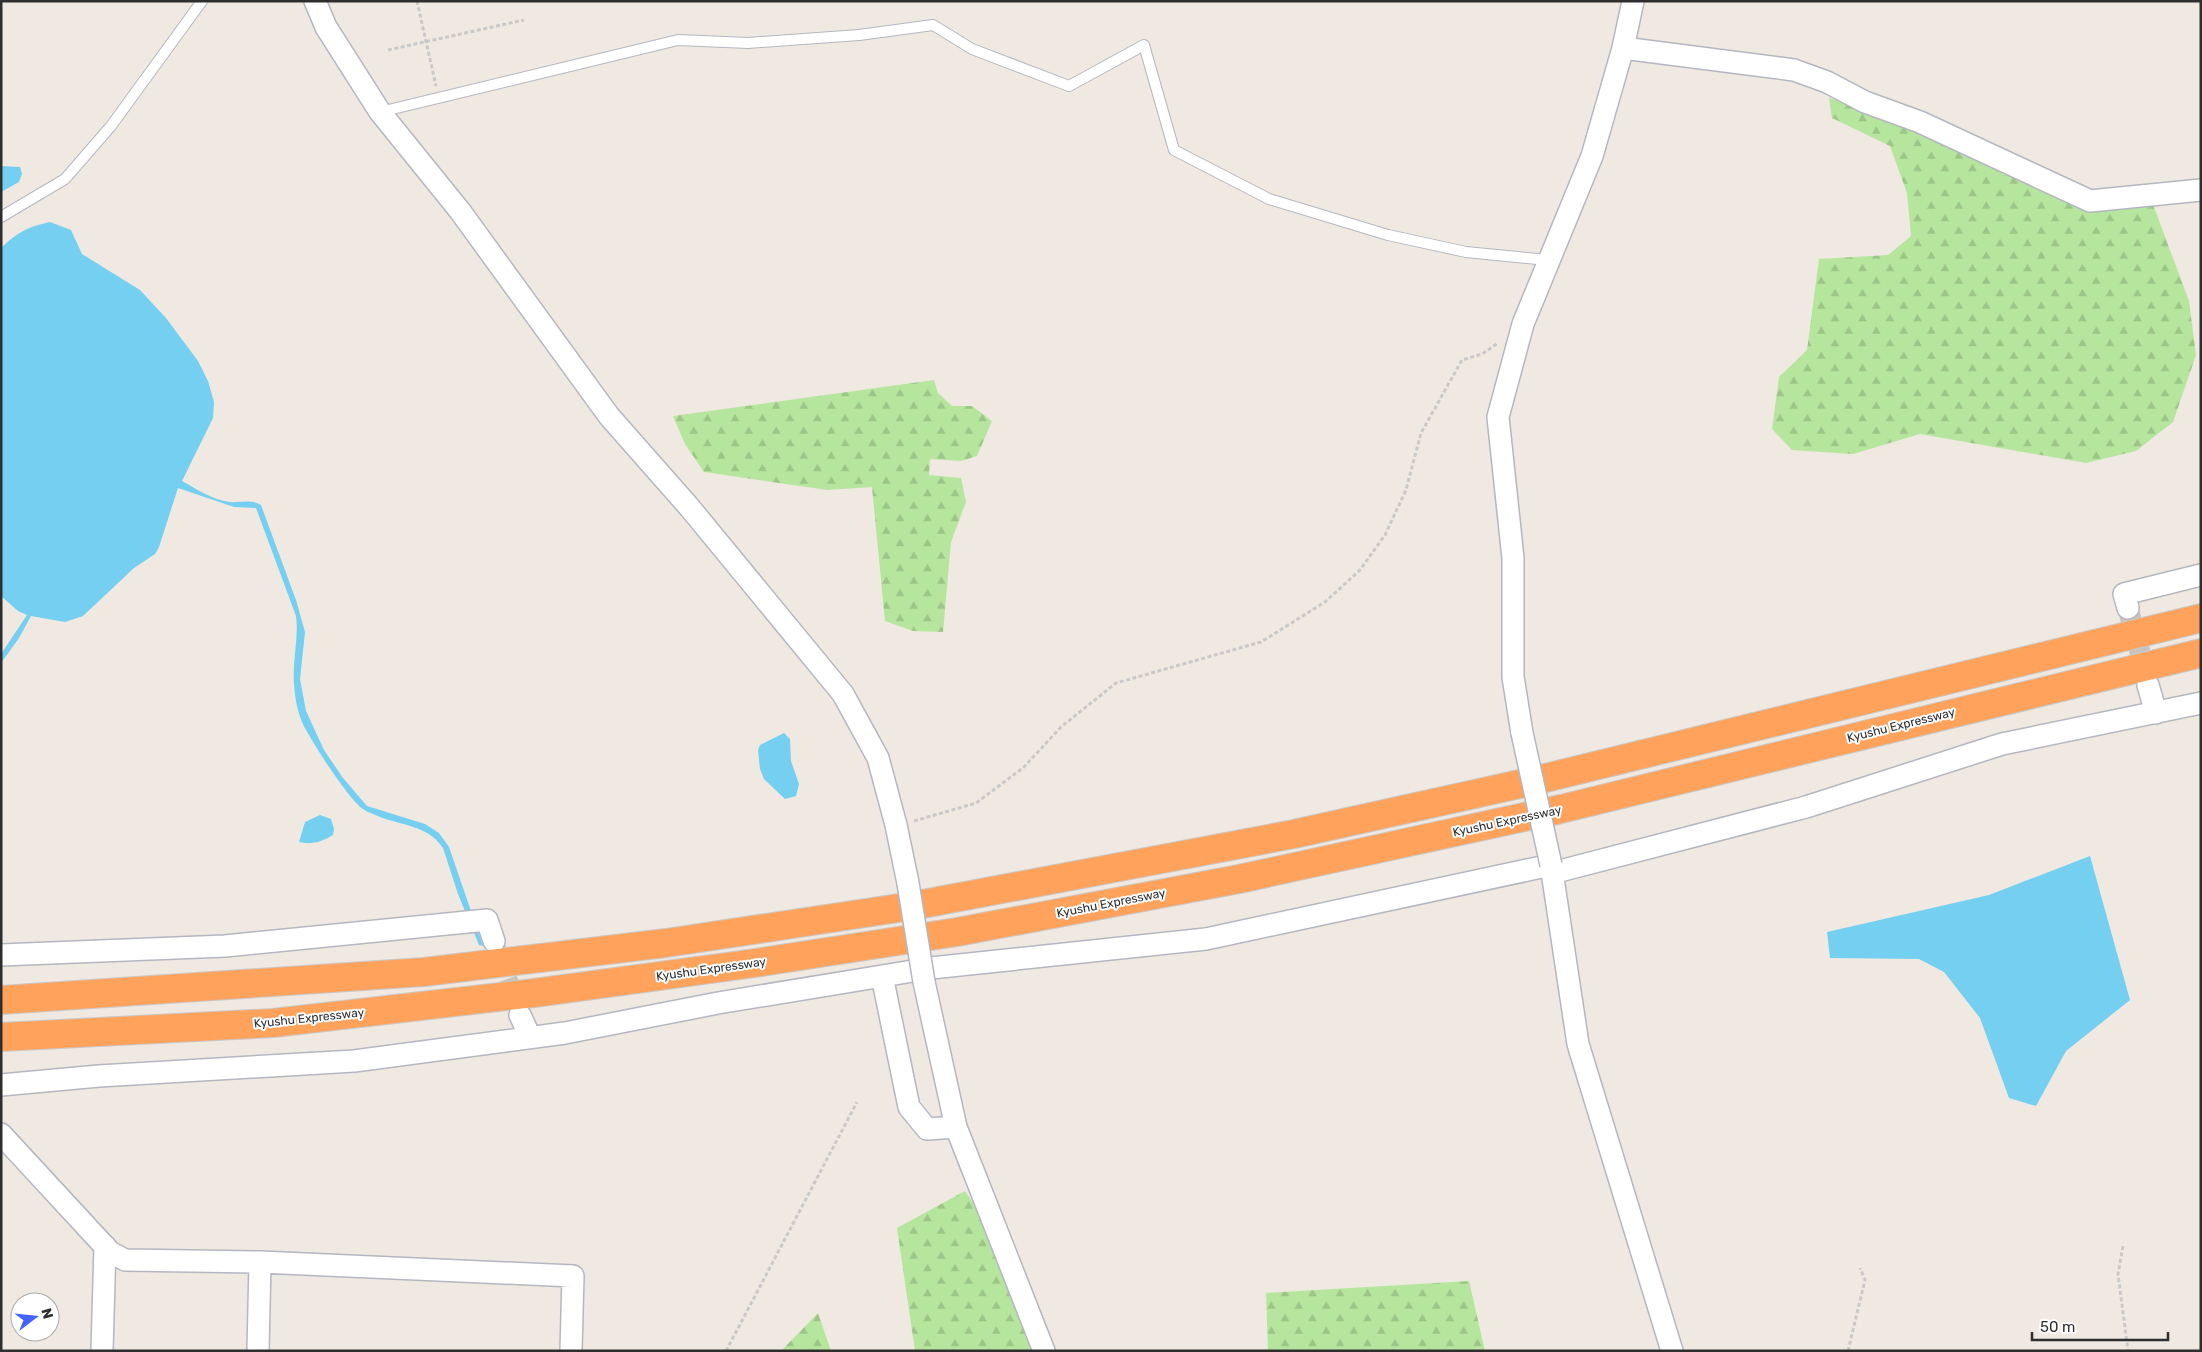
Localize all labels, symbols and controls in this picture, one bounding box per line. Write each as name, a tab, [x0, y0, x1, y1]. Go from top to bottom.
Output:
street label: Kyushu Expressway	[1846, 705, 1957, 745]
street label: Kyushu Expressway	[1451, 803, 1563, 839]
street label: Kyushu Expressway	[1055, 885, 1167, 920]
street label: Kyushu Expressway	[655, 954, 767, 984]
street label: Kyushu Expressway	[253, 1005, 365, 1031]
north arrow	[10, 1292, 60, 1342]
text: N	[37, 1306, 57, 1321]
scale bar	[2032, 1310, 2168, 1342]
text: 50 m	[2040, 1318, 2075, 1336]

